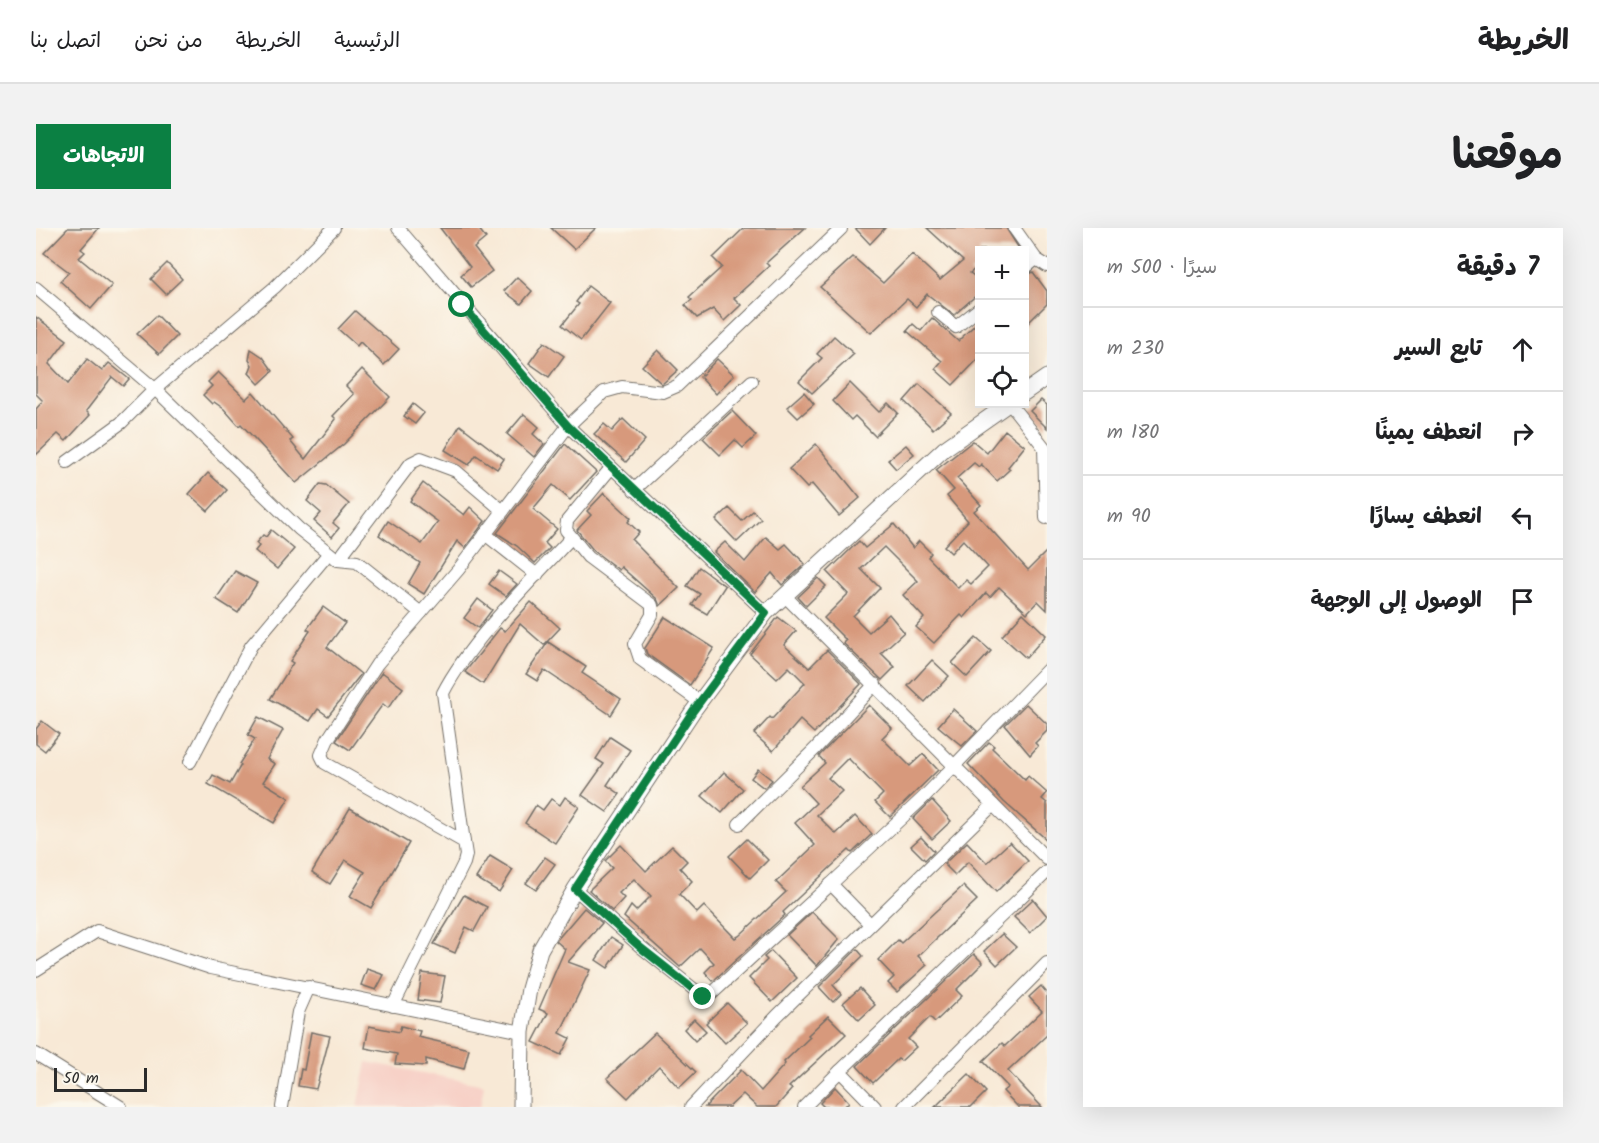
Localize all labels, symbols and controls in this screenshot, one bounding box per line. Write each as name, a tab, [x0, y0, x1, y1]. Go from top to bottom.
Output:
text: الخريطة	[1478, 19, 1569, 64]
text: اتصل بنا	[30, 25, 101, 58]
text: من نحن	[134, 25, 203, 58]
text: الخريطة	[236, 25, 301, 58]
text: الرئيسية	[334, 25, 400, 58]
text: موقعنا	[1452, 123, 1563, 190]
button: الاتجاهات	[36, 124, 171, 189]
map controls	[975, 246, 1029, 408]
button: +	[975, 246, 1029, 300]
text: 7 دقيقة	[1457, 247, 1539, 289]
text: سيرًا · 500 m	[1107, 252, 1217, 284]
route start	[448, 291, 474, 317]
button: −	[975, 300, 1029, 354]
text: تابع السير	[1395, 332, 1482, 367]
text: 230 m	[1107, 333, 1164, 365]
icon: ahead	[1506, 333, 1539, 366]
button: locate	[975, 354, 1029, 408]
text: انعطف يمينًا	[1375, 416, 1482, 451]
text: 180 m	[1107, 417, 1159, 449]
icon: right	[1506, 417, 1539, 450]
text: انعطف يسارًا	[1370, 500, 1482, 535]
text: 90 m	[1107, 501, 1151, 533]
icon: left	[1506, 501, 1539, 534]
text: الوصول إلى الوجهة	[1310, 584, 1482, 619]
icon: arrive	[1506, 585, 1539, 618]
route end	[689, 983, 715, 1009]
scale bar	[54, 1065, 147, 1092]
text: 50 m	[63, 1066, 99, 1091]

